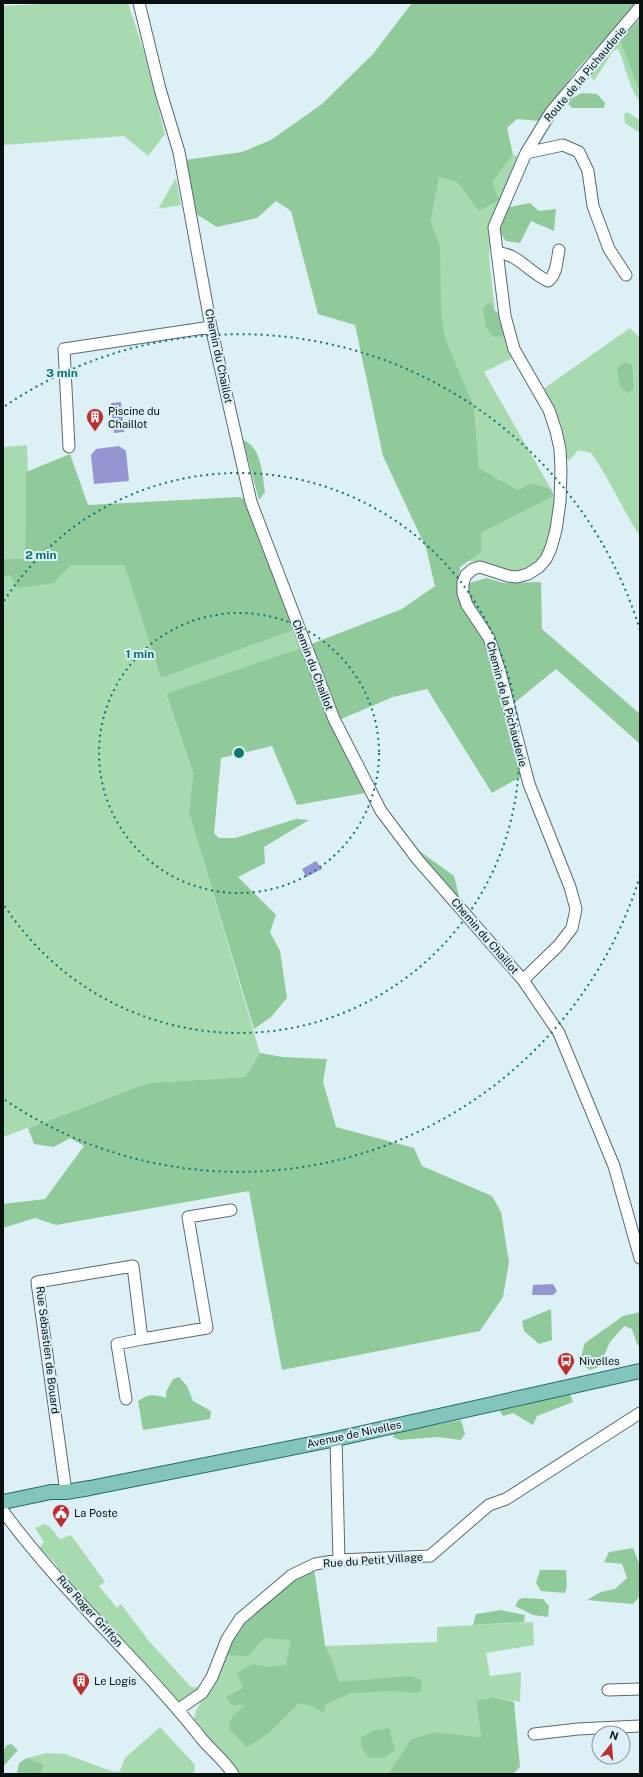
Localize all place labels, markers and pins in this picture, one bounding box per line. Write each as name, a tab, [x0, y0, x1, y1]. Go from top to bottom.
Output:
place label: Piscine du Chaillot	[108, 405, 160, 430]
building icon: Piscine du Chaillot	[85, 407, 105, 432]
centre of rings	[232, 746, 246, 760]
bus stop icon: Nivelles	[556, 1351, 576, 1376]
place label: Nivelles	[579, 1355, 620, 1367]
public building icon: La Poste	[51, 1503, 71, 1528]
place label: La Poste	[74, 1507, 118, 1519]
building icon: Le Logis	[71, 1671, 91, 1696]
place label: Le Logis	[94, 1675, 137, 1687]

